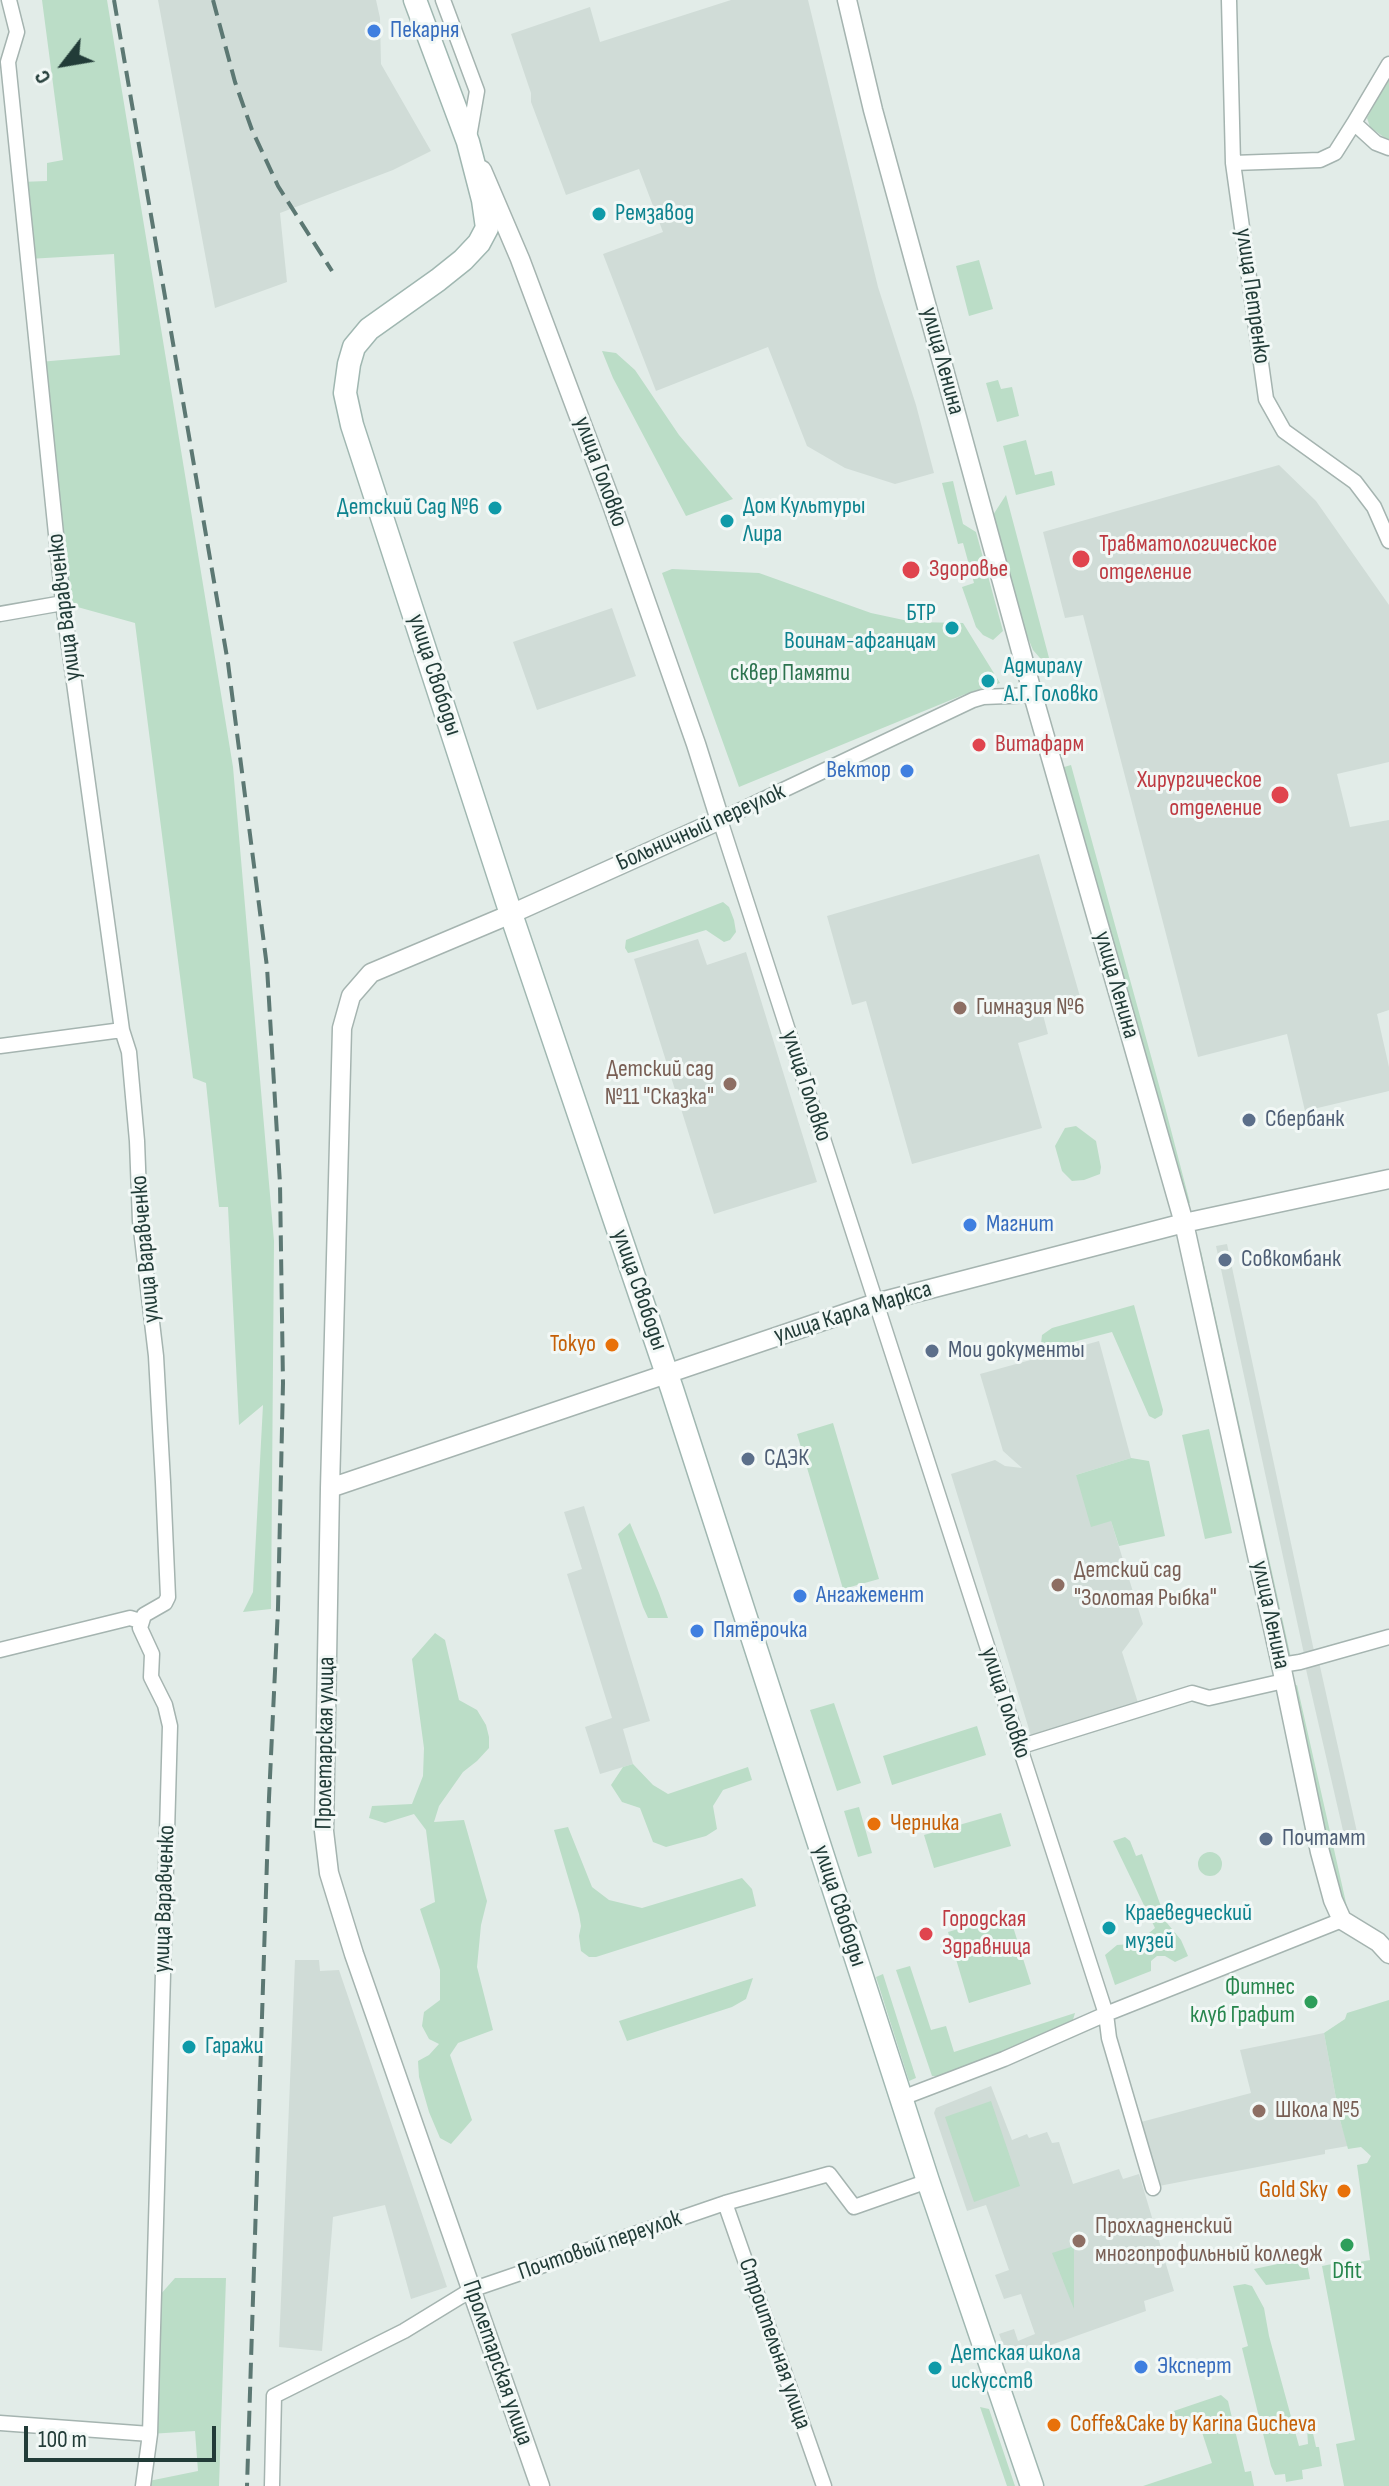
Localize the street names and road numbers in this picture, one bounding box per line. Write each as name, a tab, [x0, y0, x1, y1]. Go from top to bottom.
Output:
street label: улица Петренко	[1228, 227, 1276, 365]
street label: улица Ленина	[914, 304, 970, 418]
street label: улица Головко	[567, 413, 633, 531]
street label: улица Варавченко	[42, 532, 88, 682]
street label: улица Свободы	[401, 611, 467, 739]
street label: Больничный переулок	[612, 778, 790, 878]
street label: улица Ленина	[1087, 928, 1145, 1042]
street label: улица Головко	[775, 1027, 837, 1145]
street label: улица Варавченко	[125, 1174, 167, 1324]
street label: улица Свободы	[605, 1226, 673, 1354]
street label: улица Карла Маркса	[771, 1275, 935, 1351]
street label: улица Ленина	[1244, 1558, 1296, 1672]
street label: улица Головко	[974, 1644, 1036, 1762]
street label: Пролетарская улица	[310, 1656, 342, 1830]
street label: улица Варавченко	[148, 1825, 182, 1973]
street label: улица Свободы	[806, 1842, 872, 1970]
street label: Почтовый переулок	[515, 2205, 685, 2287]
street label: Строительная улица	[731, 2255, 817, 2433]
street label: Пролетарская улица	[455, 2277, 539, 2449]

